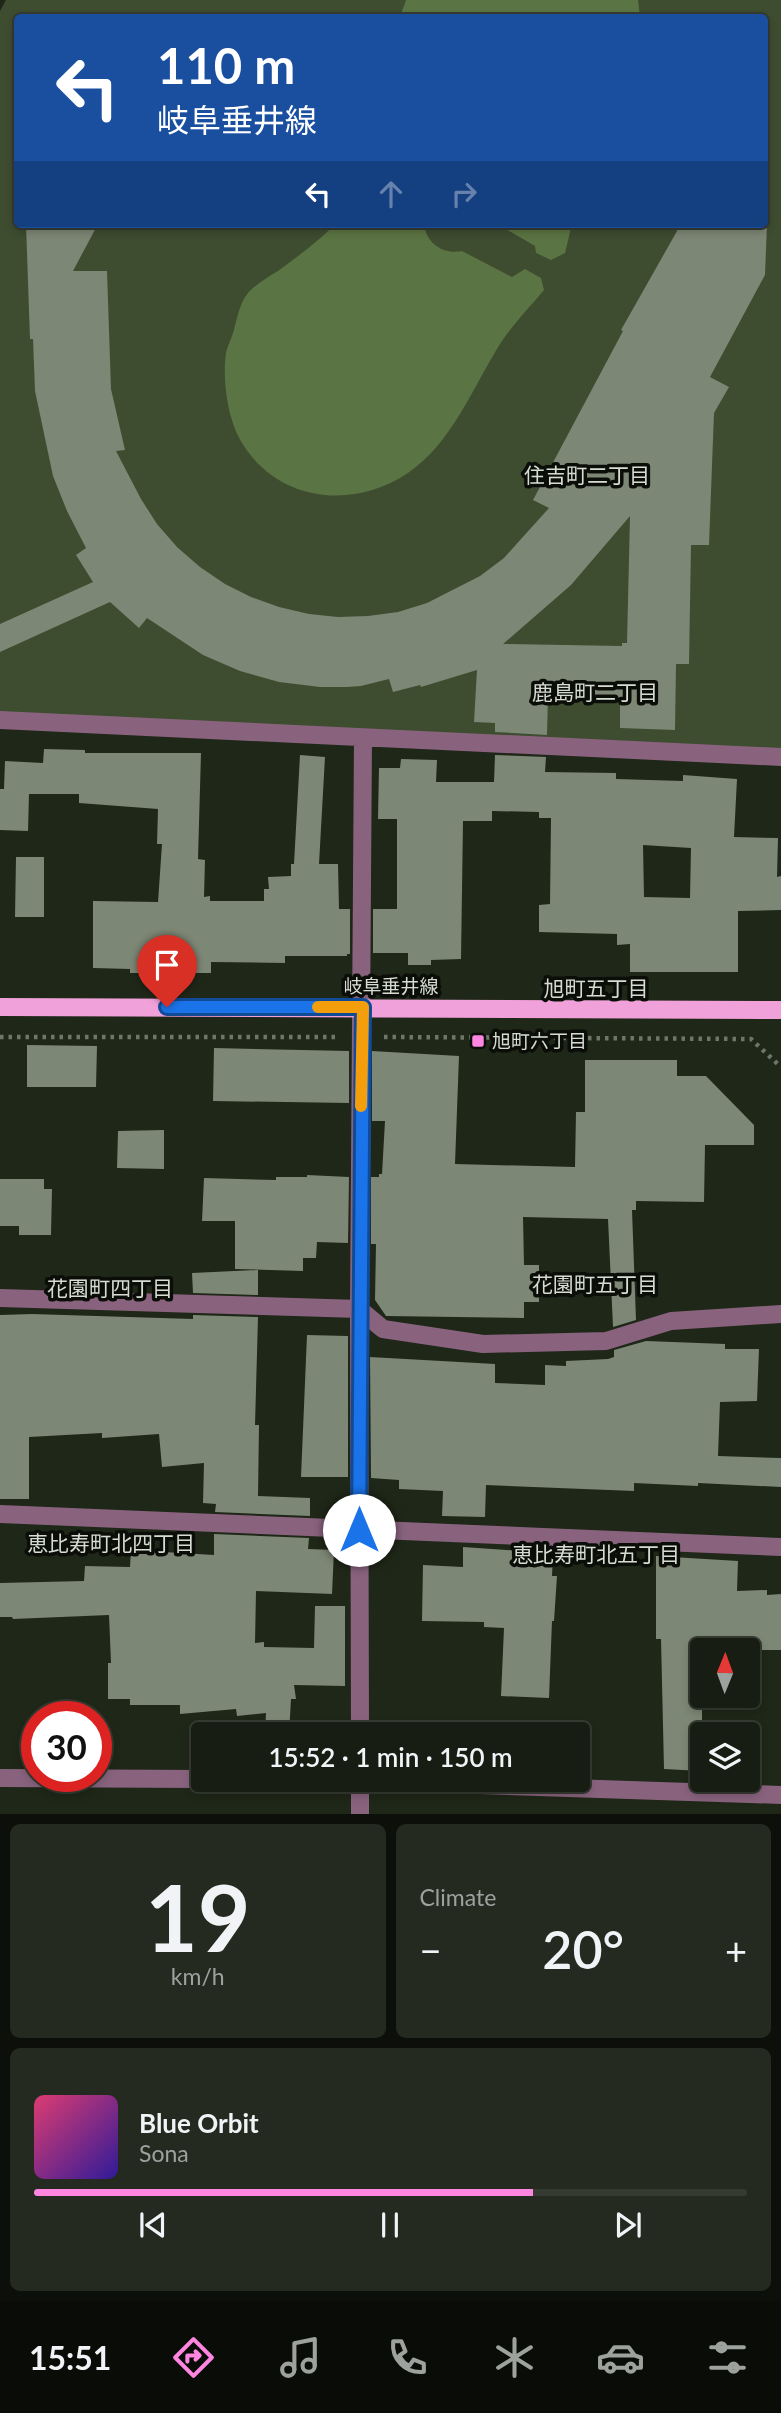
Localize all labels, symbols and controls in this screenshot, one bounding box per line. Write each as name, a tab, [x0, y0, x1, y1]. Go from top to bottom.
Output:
text: 110 m	[157, 36, 295, 94]
icon: left	[42, 42, 133, 133]
text: 岐阜垂井線	[157, 100, 317, 139]
icon: left	[299, 175, 337, 213]
icon: ahead	[372, 175, 410, 213]
icon: right	[445, 175, 483, 213]
district label: 住吉町二丁目	[524, 462, 650, 487]
district label: 鹿島町二丁目	[532, 679, 658, 704]
pin	[137, 935, 197, 1007]
icon: arrive	[148, 946, 186, 984]
street label: 岐阜垂井線	[343, 974, 439, 997]
district label: 旭町五丁目	[544, 975, 649, 1000]
place label: 旭町六丁目	[492, 1029, 587, 1052]
marker: 旭町六丁目	[470, 1033, 486, 1049]
district label: 花園町五丁目	[532, 1271, 658, 1296]
district label: 花園町四丁目	[47, 1275, 173, 1300]
position arrow	[322, 1493, 396, 1567]
district label: 恵比寿町北四丁目	[27, 1530, 195, 1555]
district label: 恵比寿町北五丁目	[512, 1541, 680, 1566]
north arrow	[690, 1638, 760, 1708]
map controls	[690, 1638, 760, 1792]
speed limit sign: 30	[21, 1701, 112, 1792]
button: layers	[690, 1722, 760, 1792]
text: 15:52 · 1 min · 150 m	[268, 1741, 513, 1773]
text: 19	[145, 1862, 251, 1971]
text: Climate	[420, 1883, 496, 1911]
text: 20°	[542, 1918, 624, 1980]
text: −	[420, 1927, 442, 1973]
text: +	[725, 1927, 747, 1973]
text: km/h	[171, 1962, 225, 1990]
text: Blue Orbit	[139, 2107, 259, 2139]
text: Sona	[139, 2139, 189, 2167]
icon: previous	[134, 2206, 172, 2244]
icon: pause	[371, 2206, 409, 2244]
icon: next	[609, 2206, 647, 2244]
icon: directions	[169, 2333, 218, 2382]
icon: music	[276, 2333, 325, 2382]
icon: phone	[383, 2333, 432, 2382]
icon: climate	[490, 2333, 539, 2382]
icon: car	[596, 2333, 645, 2382]
icon: filters	[703, 2333, 752, 2382]
text: 15:51	[29, 2338, 111, 2377]

